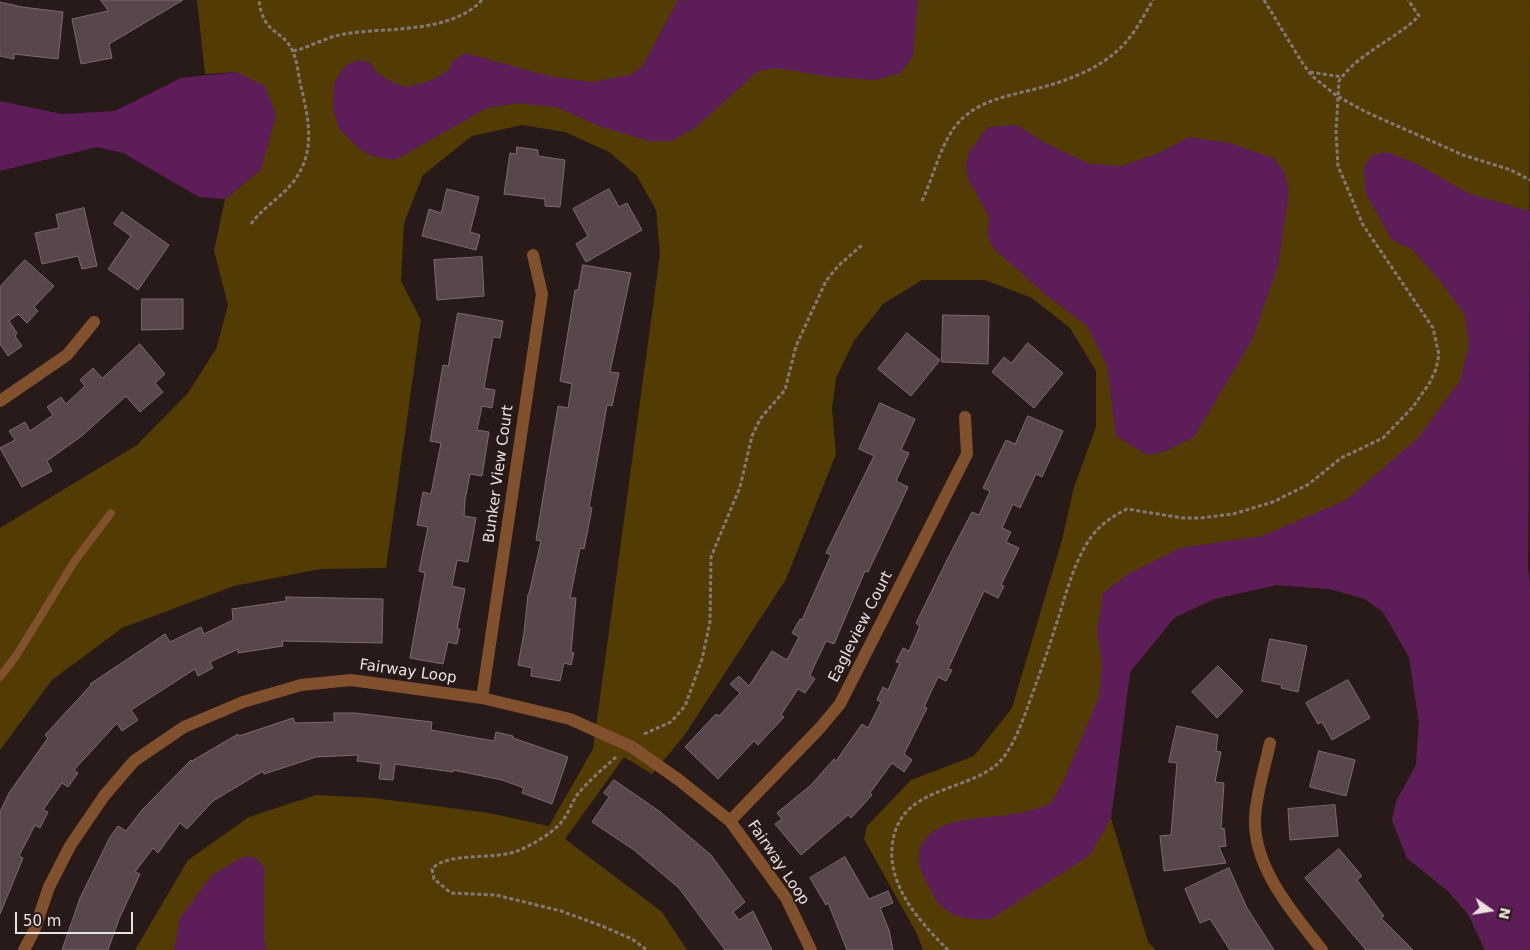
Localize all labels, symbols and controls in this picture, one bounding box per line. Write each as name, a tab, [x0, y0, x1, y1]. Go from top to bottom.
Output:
street label: Bunker View Court	[480, 404, 518, 544]
street label: Eagleview Court	[825, 569, 897, 685]
street label: Fairway Loop	[358, 656, 458, 688]
street label: Fairway Loop	[743, 817, 813, 909]
north arrow	[1465, 885, 1515, 935]
scale bar	[18, 902, 135, 934]
text: N	[1496, 906, 1514, 921]
text: 50 m	[23, 912, 61, 930]

